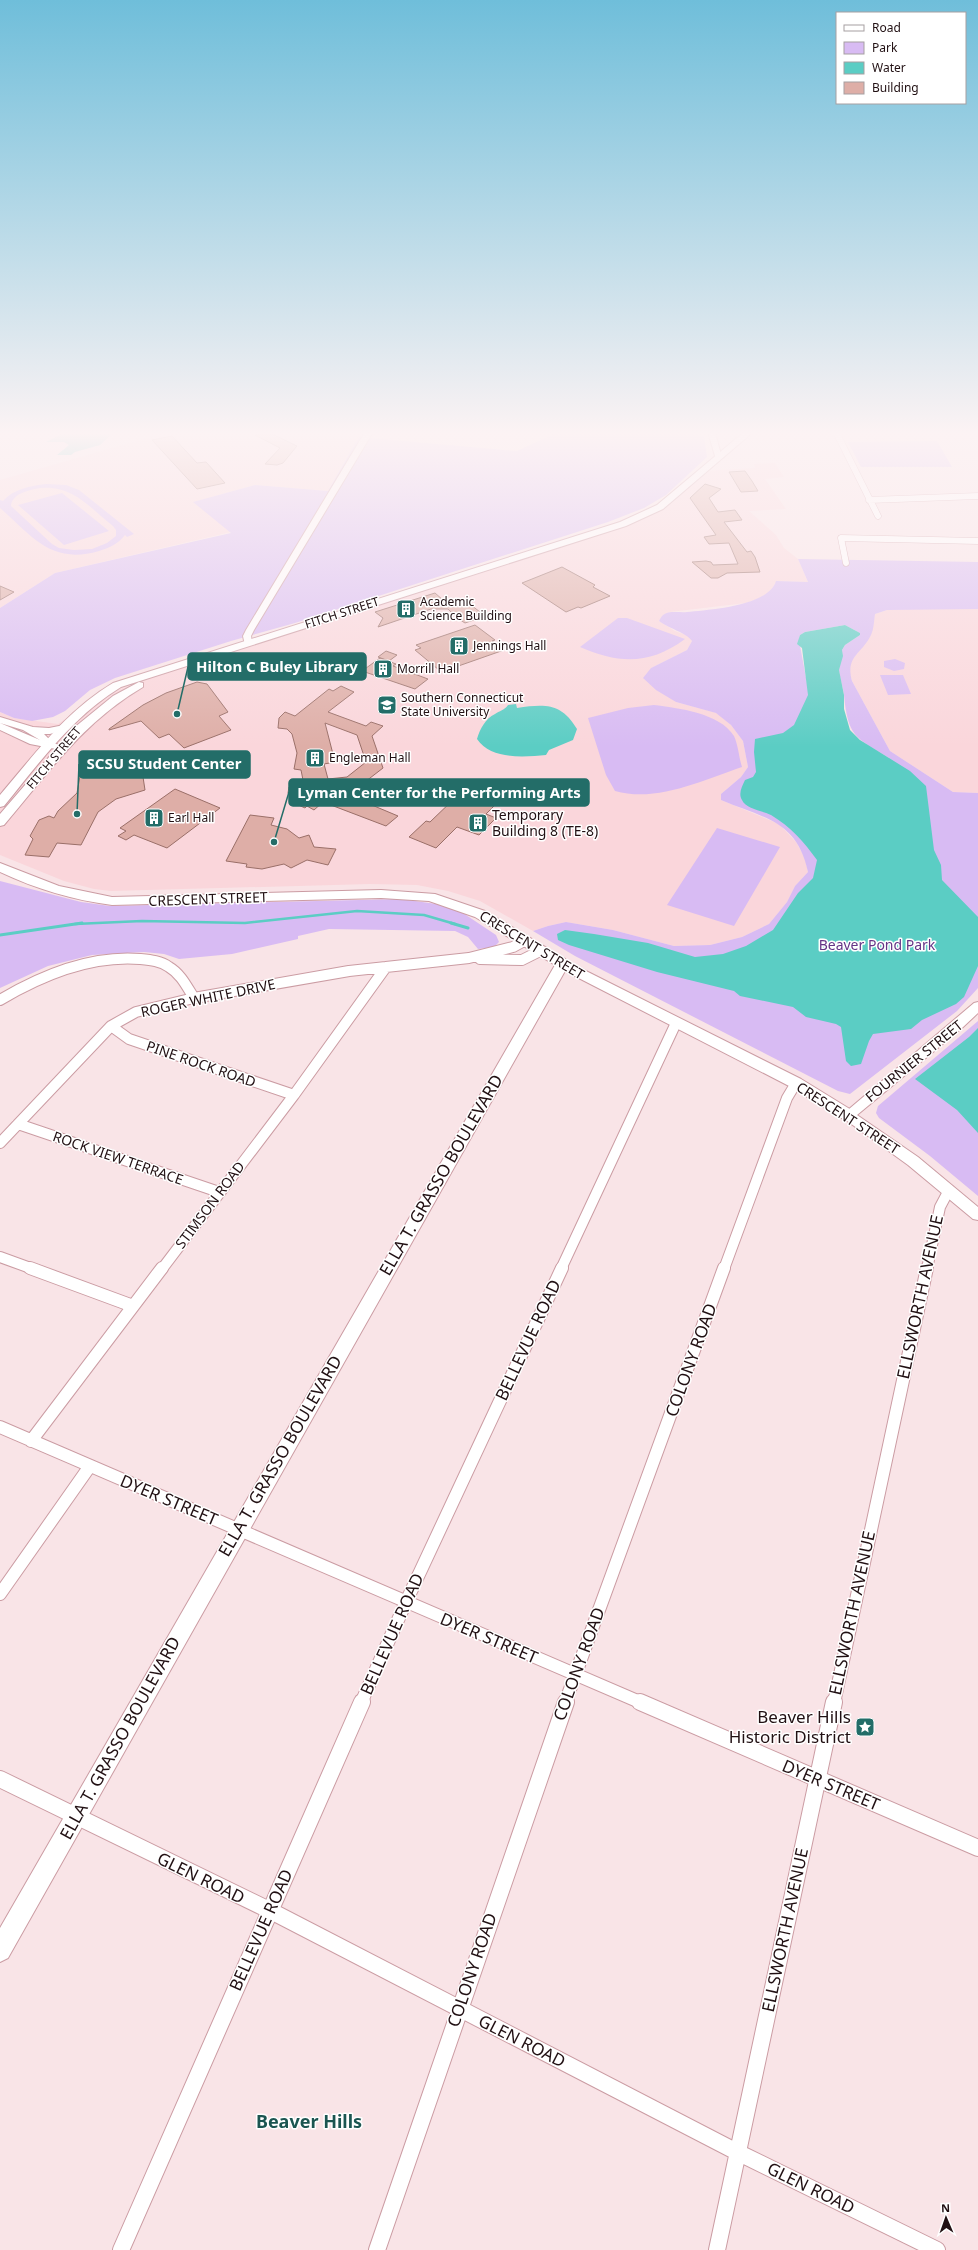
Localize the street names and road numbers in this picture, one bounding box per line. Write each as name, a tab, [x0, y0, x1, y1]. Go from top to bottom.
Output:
street label: FITCH STREET	[303, 592, 381, 633]
street label: FITCH STREET	[22, 722, 85, 793]
street label: CRESCENT STREET	[148, 887, 268, 910]
street label: CRESCENT STREET	[476, 906, 588, 984]
street label: ROGER WHITE DRIVE	[139, 974, 277, 1021]
street label: FOURNIER STREET	[861, 1015, 967, 1106]
street label: PINE ROCK ROAD	[144, 1036, 258, 1091]
street label: ELLA T. GRASSO BOULEVARD	[373, 1070, 508, 1279]
street label: CRESCENT STREET	[793, 1077, 904, 1158]
street label: ROCK VIEW TERRACE	[50, 1126, 186, 1189]
street label: STIMSON ROAD	[171, 1157, 249, 1252]
street label: ELLSWORTH AVENUE	[891, 1213, 948, 1381]
street label: BELLEVUE ROAD	[489, 1276, 566, 1404]
street label: COLONY ROAD	[659, 1300, 722, 1420]
street label: ELLA T. GRASSO BOULEVARD	[212, 1351, 347, 1560]
street label: DYER STREET	[117, 1469, 222, 1531]
street label: ELLSWORTH AVENUE	[823, 1529, 880, 1697]
street label: BELLEVUE ROAD	[354, 1569, 429, 1698]
street label: COLONY ROAD	[547, 1604, 610, 1724]
street label: DYER STREET	[437, 1607, 542, 1669]
street label: ELLA T. GRASSO BOULEVARD	[54, 1632, 185, 1843]
street label: DYER STREET	[779, 1754, 884, 1816]
street label: GLEN ROAD	[154, 1846, 249, 1909]
street label: ELLSWORTH AVENUE	[756, 1846, 813, 2014]
street label: BELLEVUE ROAD	[223, 1865, 298, 1994]
street label: COLONY ROAD	[441, 1910, 502, 2030]
street label: GLEN ROAD	[475, 2009, 570, 2072]
street label: GLEN ROAD	[764, 2156, 859, 2219]

